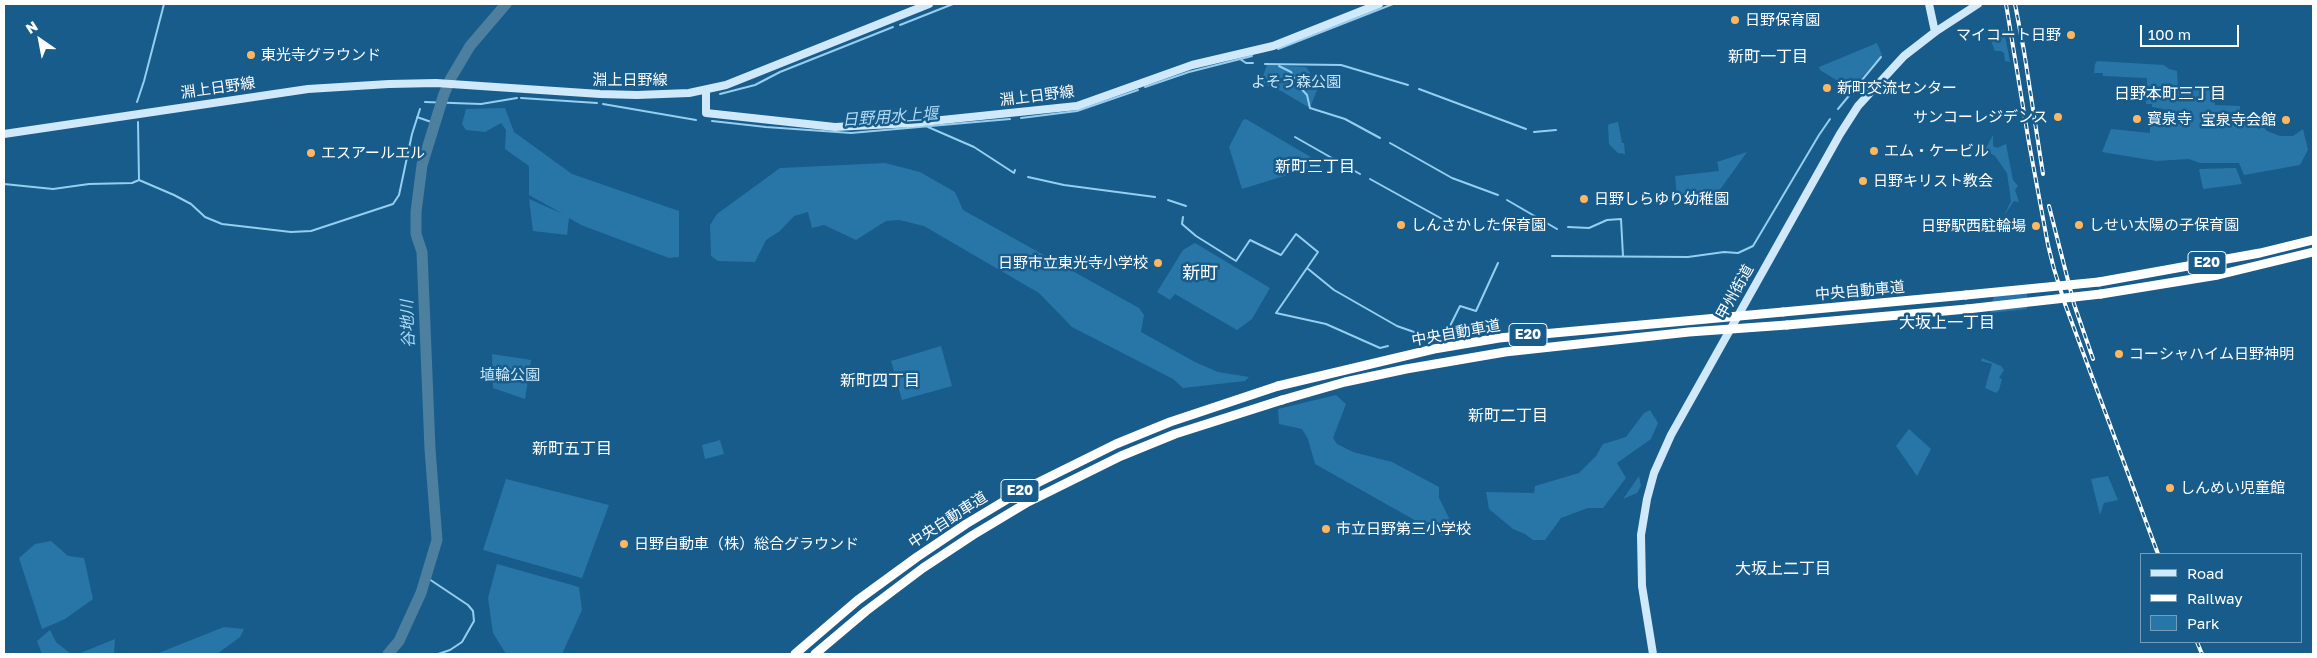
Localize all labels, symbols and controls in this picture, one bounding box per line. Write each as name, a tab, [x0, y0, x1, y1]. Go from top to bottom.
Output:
place label: 日野保育園	[1745, 11, 1820, 29]
marker: 日野保育園	[1729, 14, 1741, 26]
north arrow	[15, 15, 65, 65]
scale bar	[2142, 15, 2241, 47]
text: N	[22, 17, 41, 37]
text: 100 m	[2148, 25, 2191, 43]
place label: マイコート日野	[1956, 26, 2061, 44]
marker: マイコート日野	[2065, 29, 2077, 41]
place label: 東光寺グラウンド	[261, 46, 381, 64]
district label: 新町一丁目	[1728, 47, 1808, 67]
marker: 東光寺グラウンド	[245, 49, 257, 61]
street label: 淵上日野線	[593, 71, 667, 89]
park label: よそう森公園	[1251, 73, 1341, 91]
street label: 淵上日野線	[180, 74, 256, 102]
place label: 新町交流センター	[1837, 79, 1957, 97]
street label: 淵上日野線	[999, 82, 1075, 110]
marker: 新町交流センター	[1821, 82, 1833, 94]
district label: 日野本町三丁目	[2114, 84, 2226, 104]
water label: 日野用水上堰	[841, 104, 939, 130]
place label: サンコーレジデンス	[1913, 108, 2048, 126]
place label: 寳泉寺	[2147, 110, 2192, 128]
marker: サンコーレジデンス	[2052, 111, 2064, 123]
place label: 宝泉寺会館	[2201, 111, 2276, 129]
marker: 寳泉寺	[2131, 113, 2143, 125]
marker: 宝泉寺会館	[2280, 114, 2292, 126]
place label: エム・ケービル	[1884, 142, 1989, 160]
place label: エスアールエル	[321, 144, 425, 162]
marker: エム・ケービル	[1868, 145, 1880, 157]
marker: エスアールエル	[305, 147, 317, 159]
district label: 新町三丁目	[1275, 157, 1355, 177]
place label: 日野キリスト教会	[1873, 172, 1993, 190]
marker: 日野キリスト教会	[1857, 175, 1869, 187]
place label: 日野しらゆり幼稚園	[1594, 190, 1729, 208]
marker: 日野しらゆり幼稚園	[1578, 193, 1590, 205]
place label: しんさかした保育園	[1411, 216, 1546, 234]
place label: しせい太陽の子保育園	[2089, 216, 2239, 234]
place label: 日野駅西駐輪場	[1921, 217, 2026, 235]
marker: しんさかした保育園	[1395, 219, 1407, 231]
marker: しせい太陽の子保育園	[2073, 219, 2085, 231]
marker: 日野駅西駐輪場	[2030, 220, 2042, 232]
road number: E20	[2188, 252, 2226, 274]
place label: 日野市立東光寺小学校	[998, 254, 1148, 272]
marker: 日野市立東光寺小学校	[1152, 257, 1164, 269]
street label: 甲州街道	[1713, 261, 1757, 323]
district label: 新町	[1182, 262, 1218, 284]
street label: 中央自動車道	[1814, 278, 1906, 304]
water label: 谷地川	[398, 300, 418, 348]
district label: 大坂上一丁目	[1899, 313, 1995, 333]
street label: 中央自動車道	[1410, 316, 1502, 350]
road number: E20	[1509, 324, 1547, 346]
place label: コーシャハイム日野神明	[2129, 345, 2294, 363]
marker: コーシャハイム日野神明	[2113, 348, 2125, 360]
park label: 埴輪公園	[480, 366, 540, 384]
district label: 新町四丁目	[840, 371, 920, 391]
district label: 新町二丁目	[1468, 406, 1548, 426]
district label: 新町五丁目	[532, 439, 612, 459]
place label: しんめい児童館	[2180, 479, 2285, 497]
road number: E20	[1001, 480, 1039, 502]
marker: しんめい児童館	[2164, 482, 2176, 494]
street label: 中央自動車道	[905, 488, 991, 552]
place label: 市立日野第三小学校	[1336, 520, 1471, 538]
marker: 市立日野第三小学校	[1320, 523, 1332, 535]
place label: 日野自動車（株）総合グラウンド	[634, 535, 859, 553]
marker: 日野自動車（株）総合グラウンド	[618, 538, 630, 550]
legend	[2140, 553, 2302, 643]
district label: 大坂上二丁目	[1735, 559, 1831, 579]
text: Road	[2187, 564, 2224, 582]
text: Railway	[2187, 589, 2243, 607]
text: Park	[2187, 614, 2219, 632]

